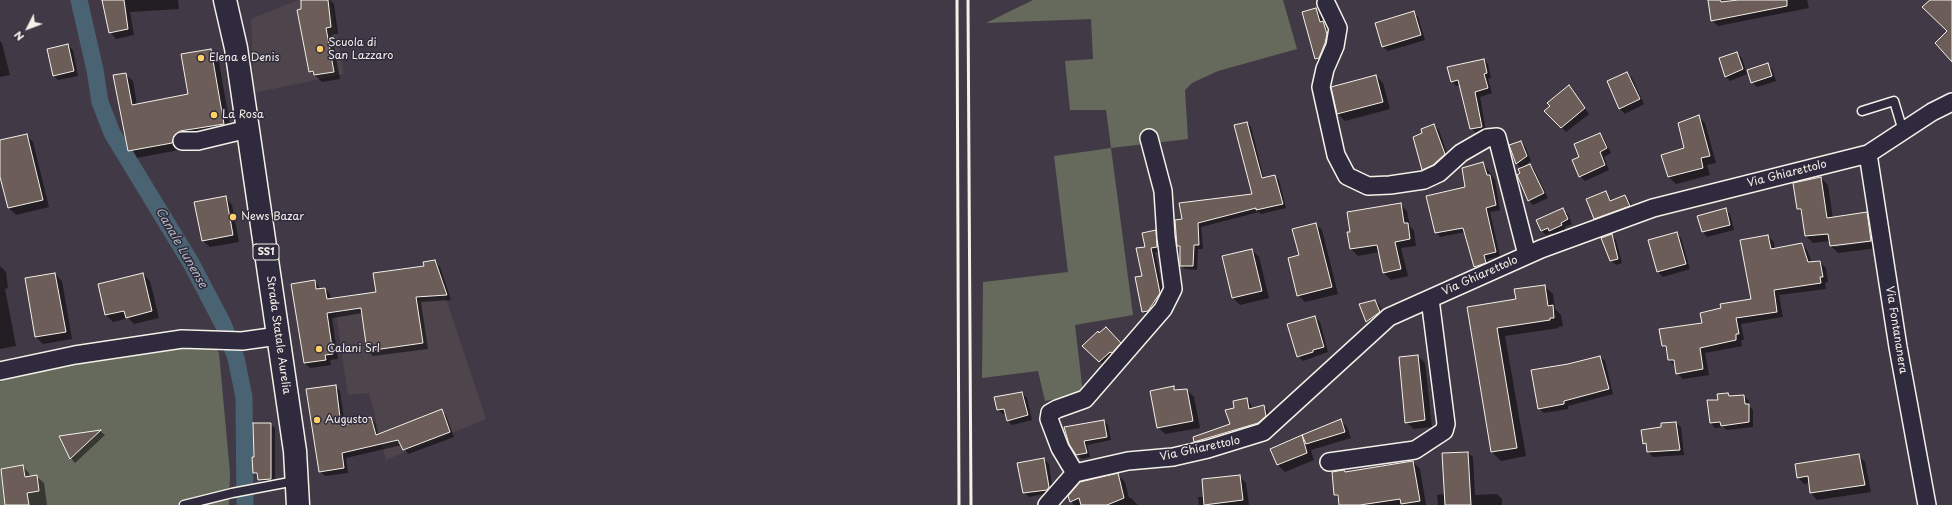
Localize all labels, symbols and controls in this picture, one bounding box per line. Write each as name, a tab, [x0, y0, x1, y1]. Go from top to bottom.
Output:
north arrow	[8, 8, 48, 48]
text: N	[9, 27, 28, 45]
place label: Scuola di San Lazzaro	[328, 36, 393, 62]
marker: Scuola di San Lazzaro	[315, 44, 325, 54]
place label: Elena e Denis	[209, 51, 279, 65]
marker: Elena e Denis	[196, 53, 206, 63]
place label: La Rosa	[222, 108, 264, 122]
marker: La Rosa	[209, 110, 219, 120]
street label: Via Ghiarettolo	[1746, 158, 1828, 190]
water label: Canale Lunense	[152, 205, 210, 291]
place label: News Bazar	[241, 210, 304, 224]
marker: News Bazar	[228, 212, 238, 222]
road number: SS1	[253, 244, 279, 260]
street label: Via Ghiarettolo	[1440, 253, 1520, 299]
street label: Strada Statale Aurelia	[263, 275, 293, 395]
street label: Via Fontananera	[1883, 285, 1909, 375]
place label: Calani Srl	[327, 342, 380, 356]
marker: Calani Srl	[314, 344, 324, 354]
place label: Augusto	[325, 413, 368, 427]
marker: Augusto	[312, 415, 322, 425]
street label: Via Ghiarettolo	[1159, 434, 1241, 464]

